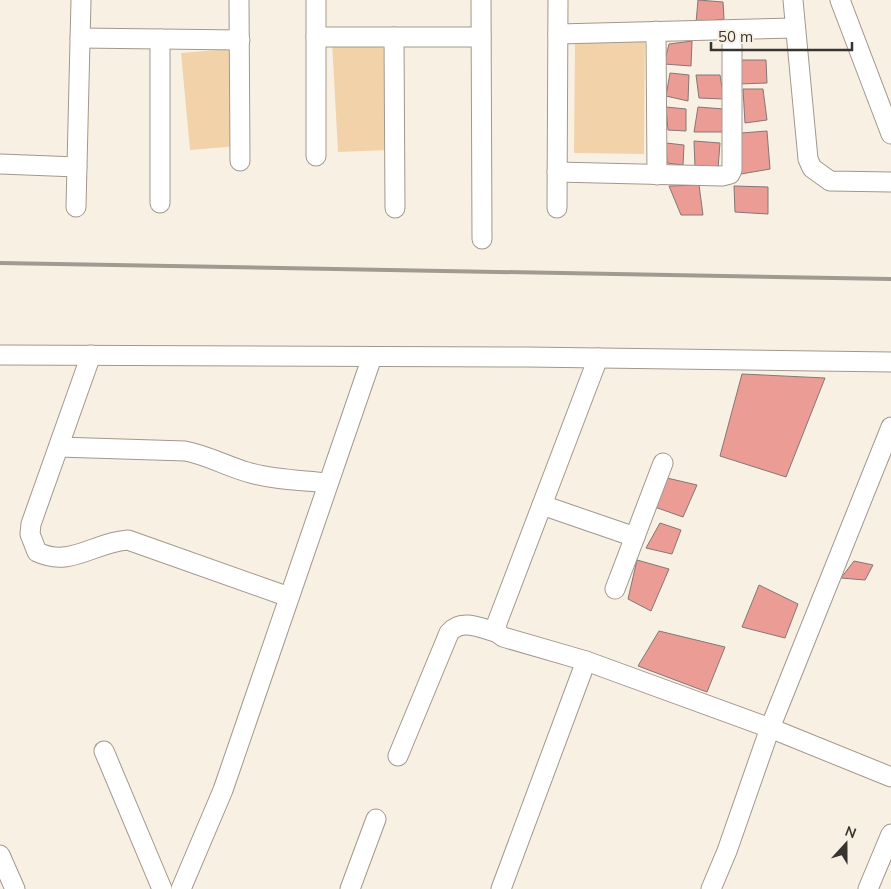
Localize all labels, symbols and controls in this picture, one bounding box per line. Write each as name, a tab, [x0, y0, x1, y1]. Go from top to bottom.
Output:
scale bar	[711, 20, 852, 52]
text: 50 m	[718, 27, 753, 46]
north arrow	[821, 819, 871, 869]
text: N	[842, 822, 859, 842]

